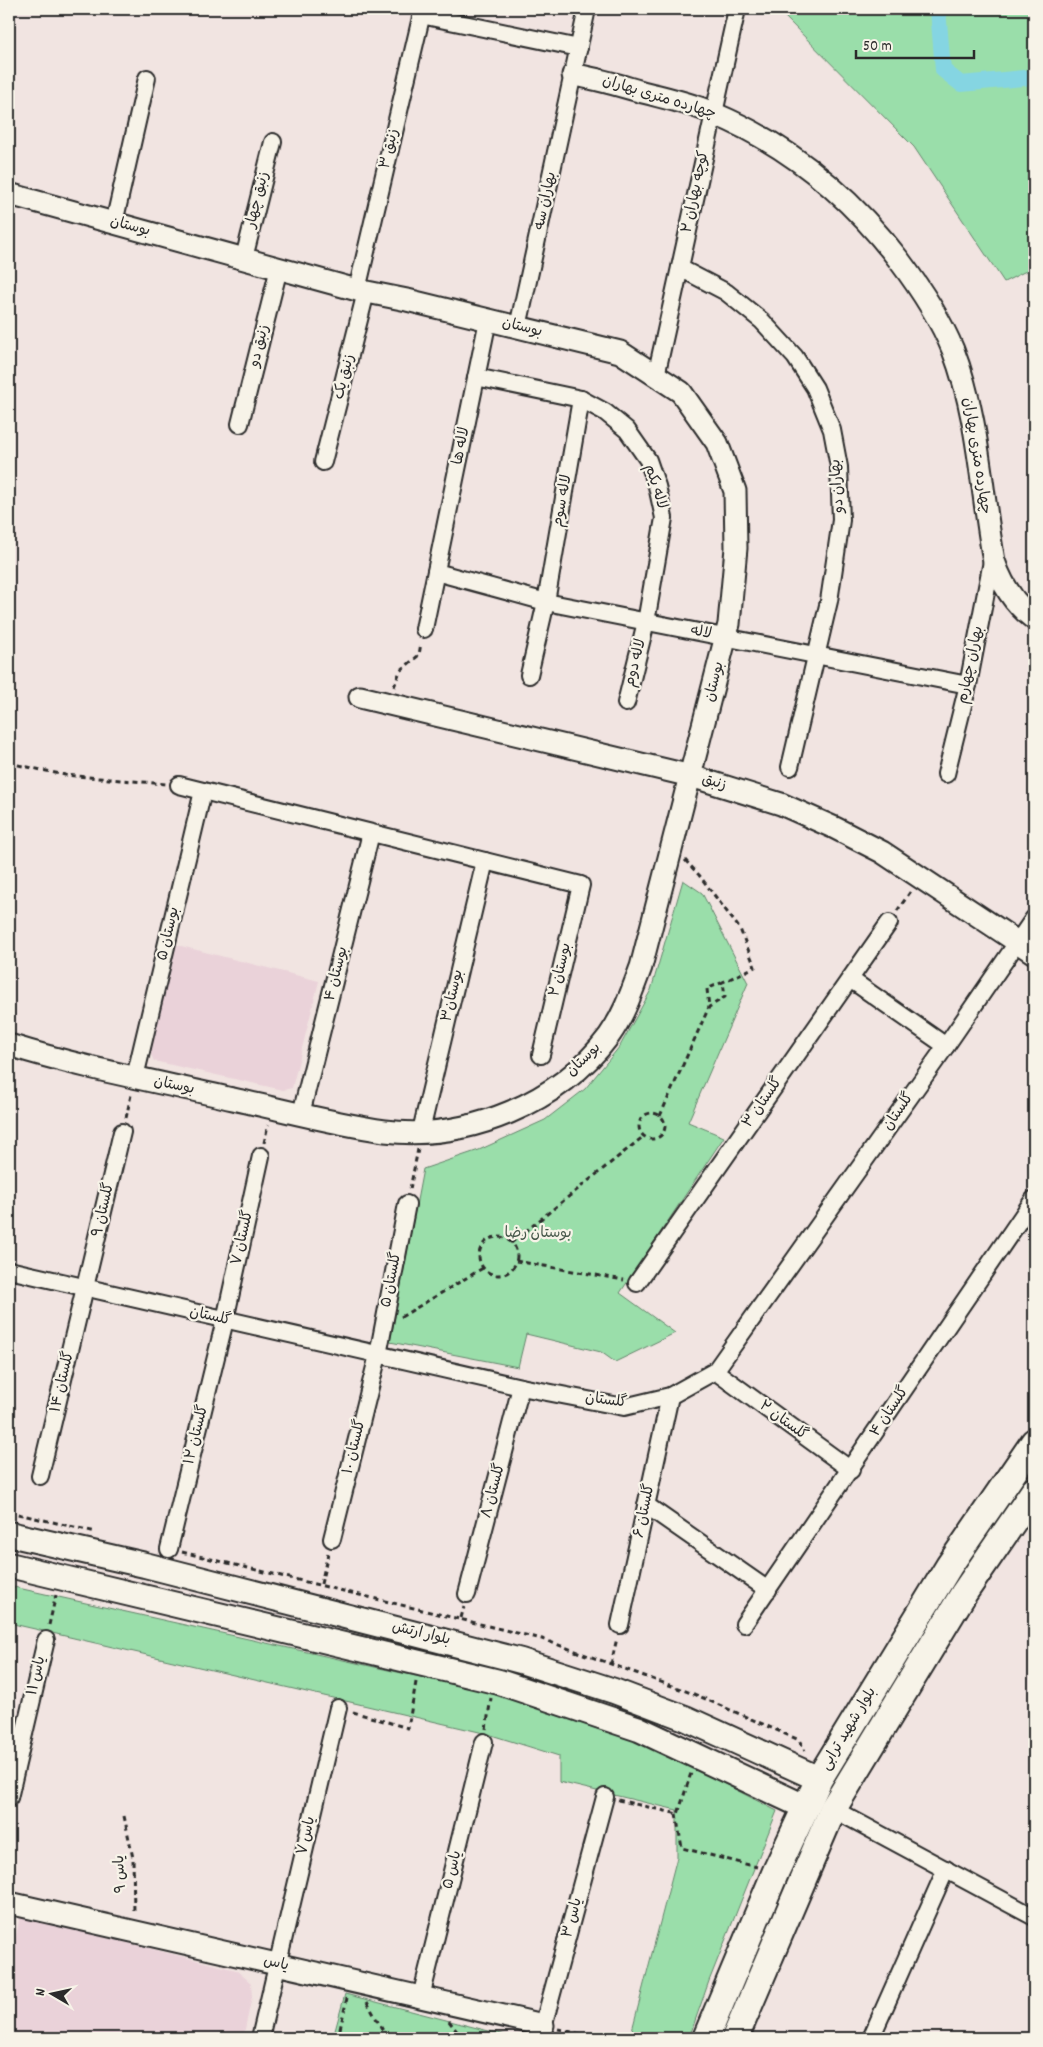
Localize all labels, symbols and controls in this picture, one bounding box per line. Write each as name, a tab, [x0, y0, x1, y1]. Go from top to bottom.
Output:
scale bar	[856, 28, 973, 60]
text: 50 m	[863, 36, 892, 58]
street label: چهارده متری بهاران	[599, 70, 719, 126]
street label: زنبق ۳	[375, 127, 405, 171]
street label: کوچه بهاران ۲	[677, 149, 715, 235]
street label: زنبق چهار	[240, 170, 276, 231]
street label: بهاران سه	[529, 170, 563, 232]
street label: بوستان	[107, 211, 153, 243]
street label: بوستان	[499, 312, 545, 344]
street label: زنبق دو	[244, 323, 276, 370]
street label: زنبق یک	[329, 352, 361, 402]
street label: چهارده متری بهاران	[956, 396, 996, 516]
street label: لاله ها	[448, 425, 476, 467]
street label: بهاران دو	[825, 458, 851, 515]
street label: لاله یکم	[638, 462, 672, 512]
street label: لاله سوم	[548, 473, 578, 529]
street label: لاله	[689, 620, 713, 646]
street label: بهاران چهارم	[952, 624, 990, 706]
street label: لاله دوم	[619, 637, 653, 689]
street label: بوستان	[699, 659, 731, 705]
street label: زنبق	[699, 769, 729, 797]
street label: بوستان ۵	[152, 905, 186, 963]
street label: بوستان ۲	[544, 941, 578, 999]
street label: بوستان ۴	[320, 944, 354, 1004]
street label: بوستان۳	[436, 968, 470, 1024]
street label: بوستان	[562, 1038, 606, 1082]
street label: بوستان	[152, 1071, 196, 1101]
street label: گلستان ۳	[737, 1073, 789, 1133]
street label: گلستان	[878, 1089, 920, 1135]
street label: گلستان ۹	[87, 1181, 121, 1239]
street label: گلستان ۷	[226, 1208, 260, 1268]
park label: بوستان رضا	[505, 1223, 572, 1245]
street label: گلستان ۵	[376, 1251, 408, 1309]
street label: گلستان	[187, 1302, 233, 1332]
street label: گلستان ۱۴	[45, 1349, 81, 1415]
street label: گلستان ۴	[865, 1382, 915, 1442]
street label: گلستان	[584, 1388, 628, 1414]
street label: گلستان ۲	[754, 1396, 812, 1446]
street label: گلستان ۱۲	[179, 1403, 215, 1467]
street label: گلستان ۱۰	[338, 1417, 372, 1477]
street label: گلستان ۸	[476, 1461, 512, 1521]
street label: گلستان ۶	[629, 1482, 661, 1540]
street label: بلوار ارتش	[389, 1616, 453, 1652]
street label: یاس ۱۱	[22, 1654, 52, 1698]
street label: بلوار شهید ترابی	[815, 1683, 883, 1775]
street label: یاس ۷	[292, 1814, 322, 1858]
street label: یاس ۵	[438, 1848, 468, 1892]
street label: یاس ۹	[109, 1854, 133, 1894]
street label: یاس ۳	[557, 1895, 589, 1941]
street label: یاس	[261, 1950, 291, 1978]
north arrow	[28, 1970, 78, 2020]
text: N	[31, 1987, 52, 1997]

